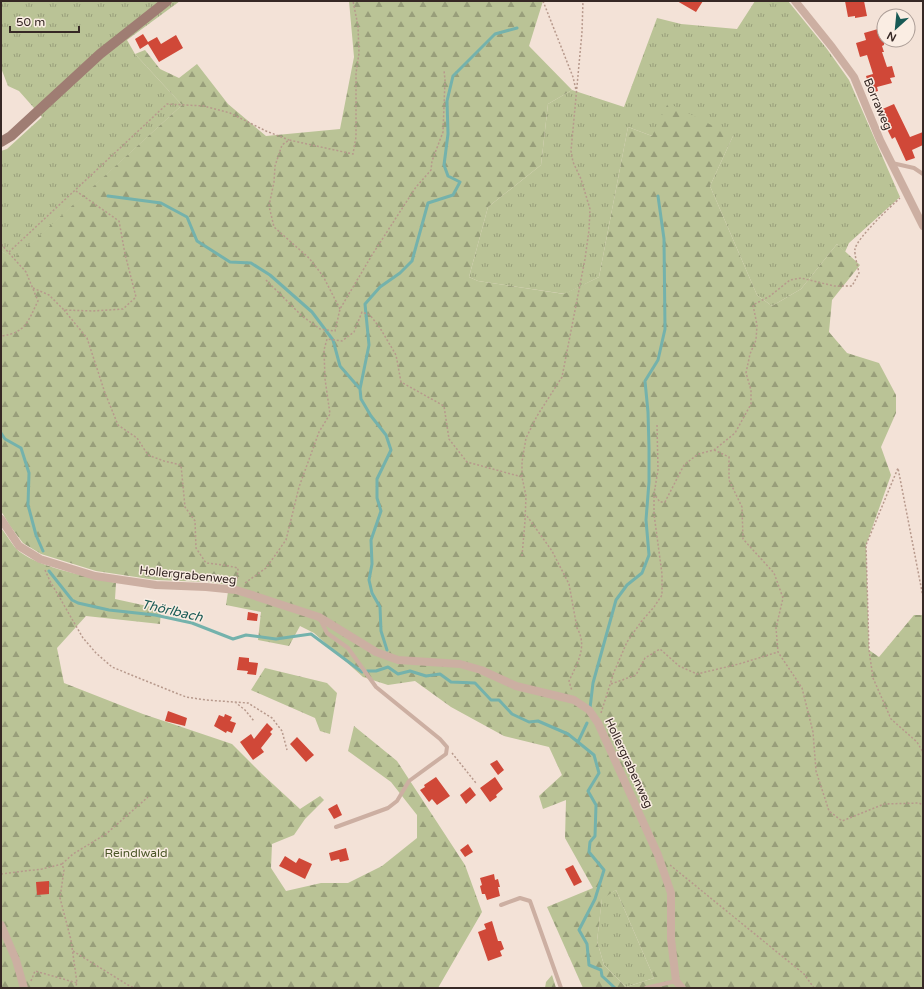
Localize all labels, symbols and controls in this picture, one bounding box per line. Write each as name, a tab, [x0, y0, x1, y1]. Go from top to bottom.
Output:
scale bar	[10, 8, 79, 34]
north arrow	[876, 8, 916, 48]
text: 50 m	[16, 15, 45, 29]
text: N	[885, 29, 899, 44]
street label: Borraweg	[861, 76, 895, 132]
street label: Hollergrabenweg	[139, 563, 237, 587]
water label: Thörlbach	[140, 596, 205, 626]
street label: Hollergrabenweg	[602, 716, 656, 810]
park label: Reindlwald	[105, 846, 167, 860]

